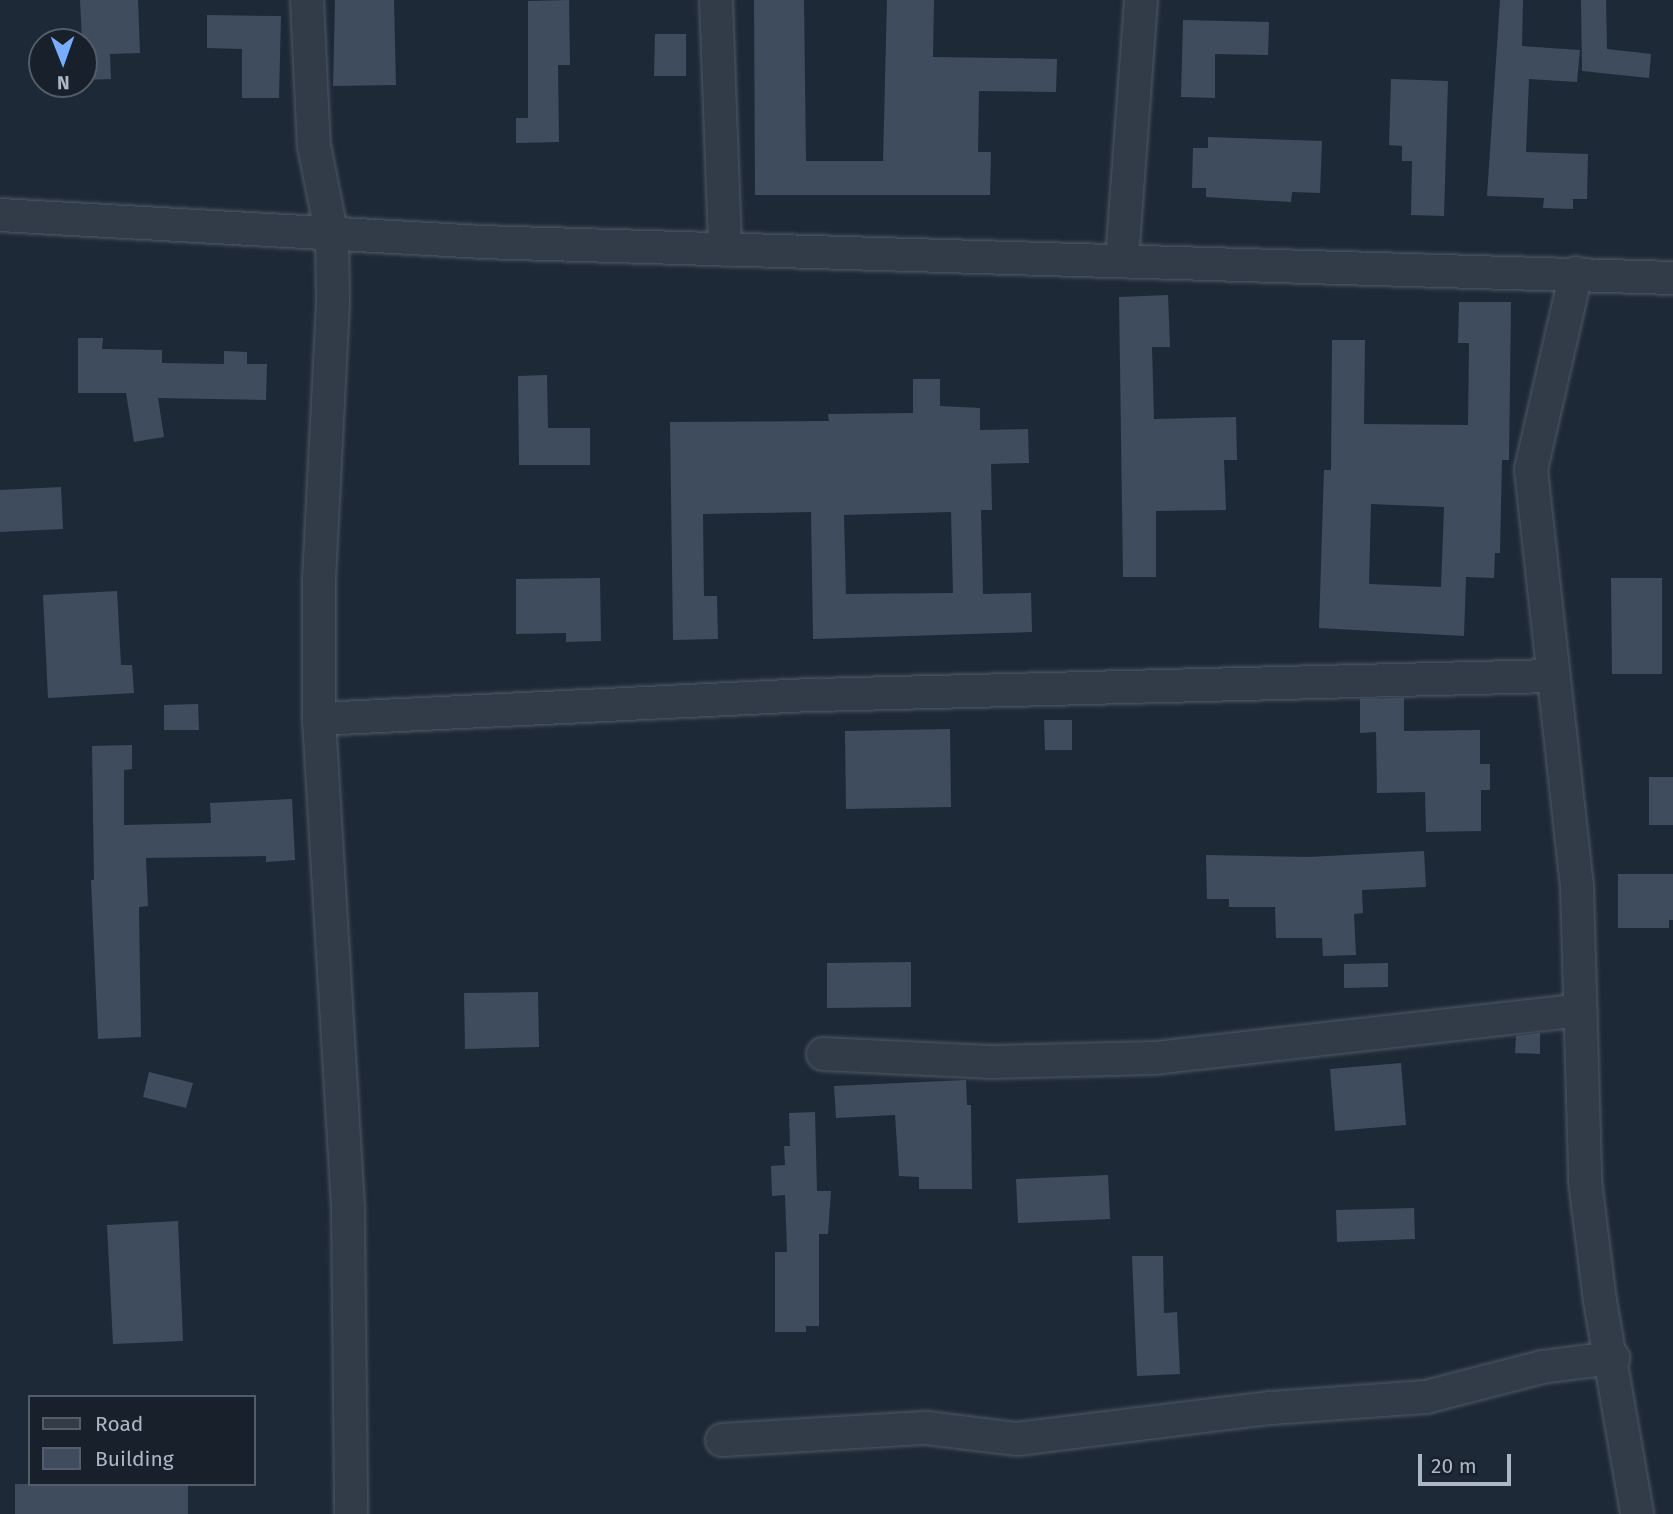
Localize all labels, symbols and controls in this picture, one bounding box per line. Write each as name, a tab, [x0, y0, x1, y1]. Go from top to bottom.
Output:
north arrow	[28, 28, 98, 98]
text: N	[57, 71, 70, 94]
legend	[28, 1395, 256, 1486]
text: Road	[95, 1411, 143, 1437]
scale bar	[1421, 1440, 1514, 1484]
text: Building	[95, 1446, 174, 1472]
text: 20 m	[1431, 1453, 1477, 1479]

